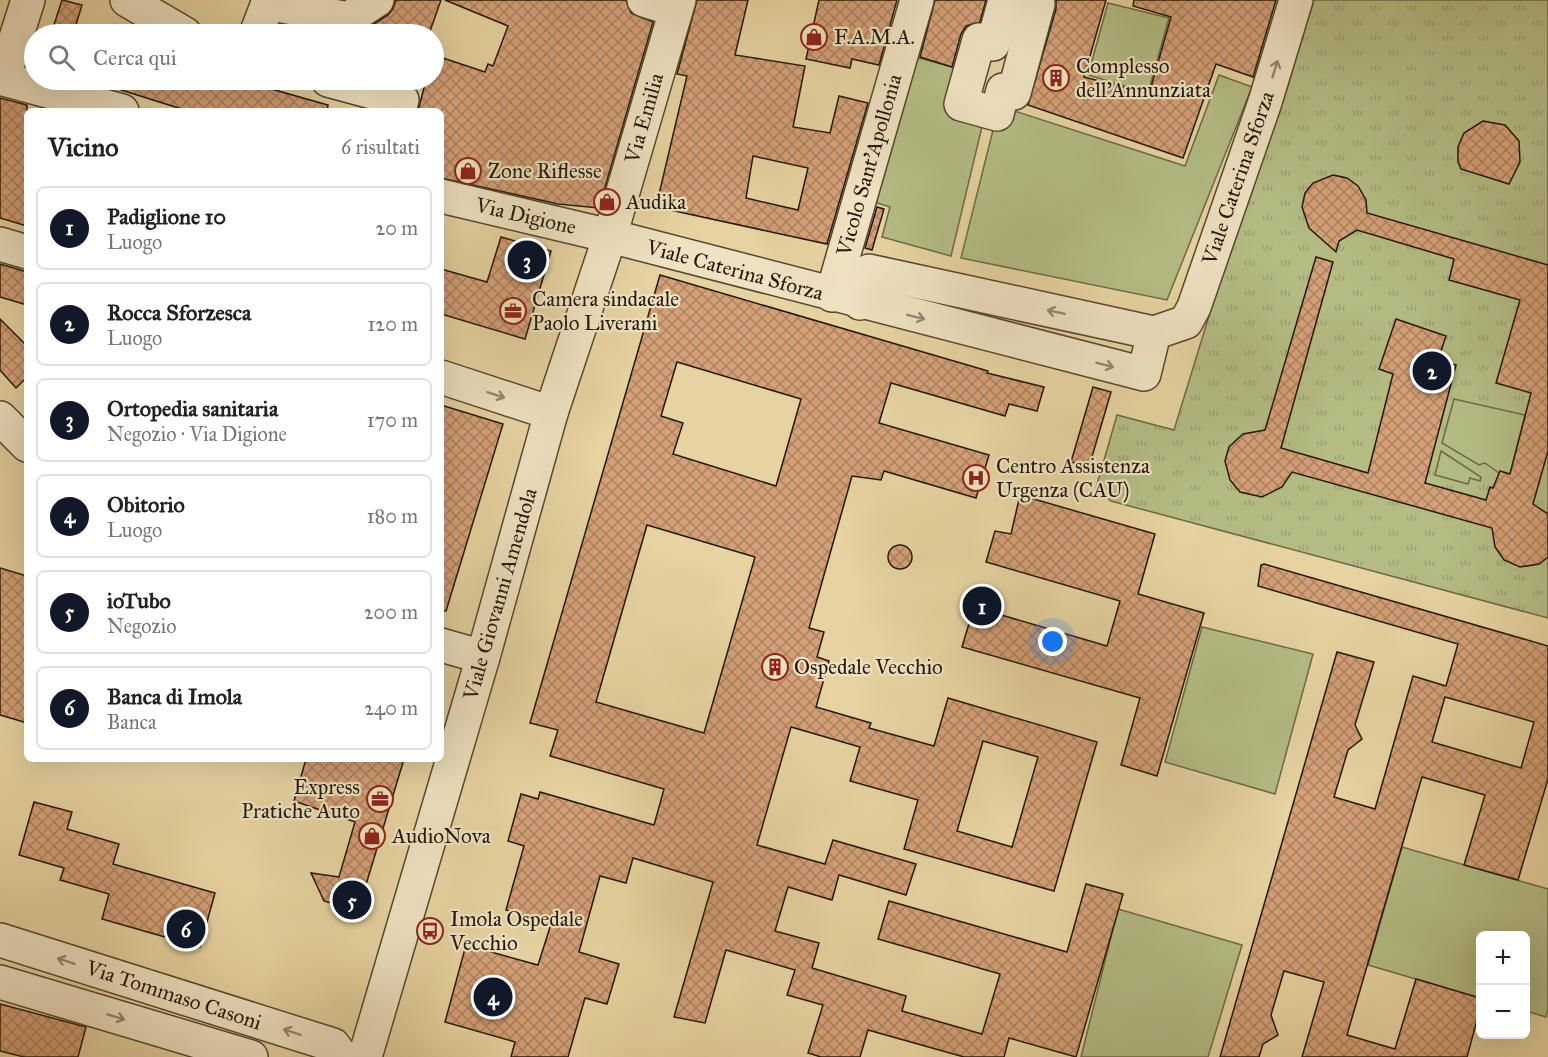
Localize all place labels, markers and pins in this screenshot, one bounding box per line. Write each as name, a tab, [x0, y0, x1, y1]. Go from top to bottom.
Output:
shop icon: F.A.M.A.	[799, 22, 829, 52]
place label: F.A.M.A.	[834, 24, 915, 50]
place label: Complesso dell'Annunziata	[1076, 53, 1211, 103]
building icon: Complesso dell'Annunziata	[1041, 63, 1071, 93]
shop icon: Zone Riflesse	[453, 156, 483, 186]
place label: Zone Riflesse	[488, 158, 602, 184]
shop icon: Audika	[592, 187, 622, 217]
place label: Audika	[625, 189, 686, 215]
pin: 3	[508, 238, 546, 282]
place label: Camera sindacale Paolo Liverani	[532, 286, 679, 336]
office icon: Camera sindacale Paolo Liverani	[498, 296, 528, 326]
pin: 2	[1412, 348, 1452, 394]
place label: Centro Assistenza Urgenza (CAU)	[996, 453, 1150, 503]
hospital icon: Centro Assistenza Urgenza (CAU)	[961, 463, 991, 493]
pin: 1	[962, 584, 1002, 628]
building icon: Ospedale Vecchio	[760, 652, 790, 682]
place label: Ospedale Vecchio	[794, 654, 943, 680]
place label: Express Pratiche Auto	[241, 774, 360, 824]
office icon: Express Pratiche Auto	[365, 784, 395, 814]
shop icon: AudioNova	[357, 821, 387, 851]
place label: AudioNova	[391, 823, 491, 849]
pin: 5	[332, 878, 372, 922]
pin: 6	[166, 906, 206, 952]
place label: Imola Ospedale Vecchio	[449, 906, 583, 956]
bus stop icon: Imola Ospedale Vecchio	[415, 916, 445, 946]
pin: 4	[474, 974, 512, 1020]

